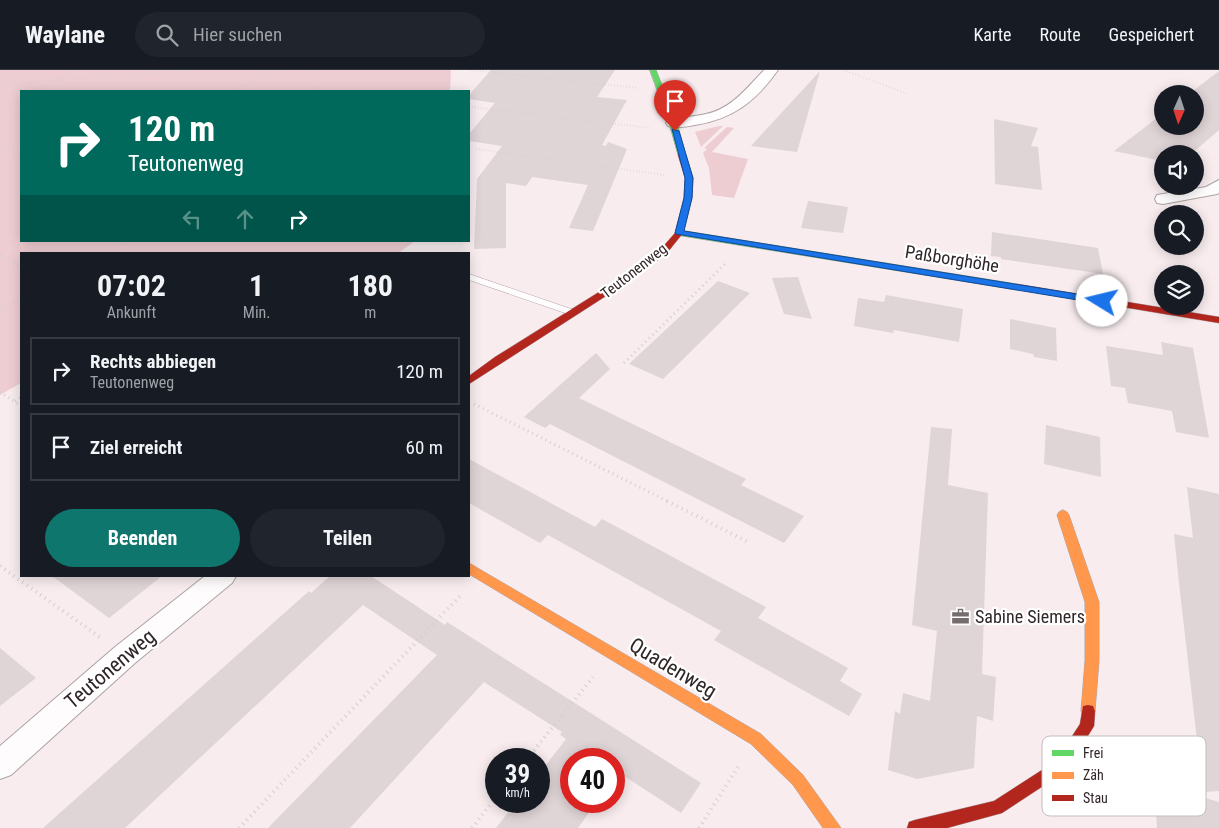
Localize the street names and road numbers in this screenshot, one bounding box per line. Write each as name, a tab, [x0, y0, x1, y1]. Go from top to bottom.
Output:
street label: Teutonenweg	[597, 240, 671, 302]
street label: Paßborghöhe	[904, 241, 1001, 276]
street label: Teutonenweg	[60, 624, 160, 714]
street label: Quadenweg	[625, 633, 721, 703]

